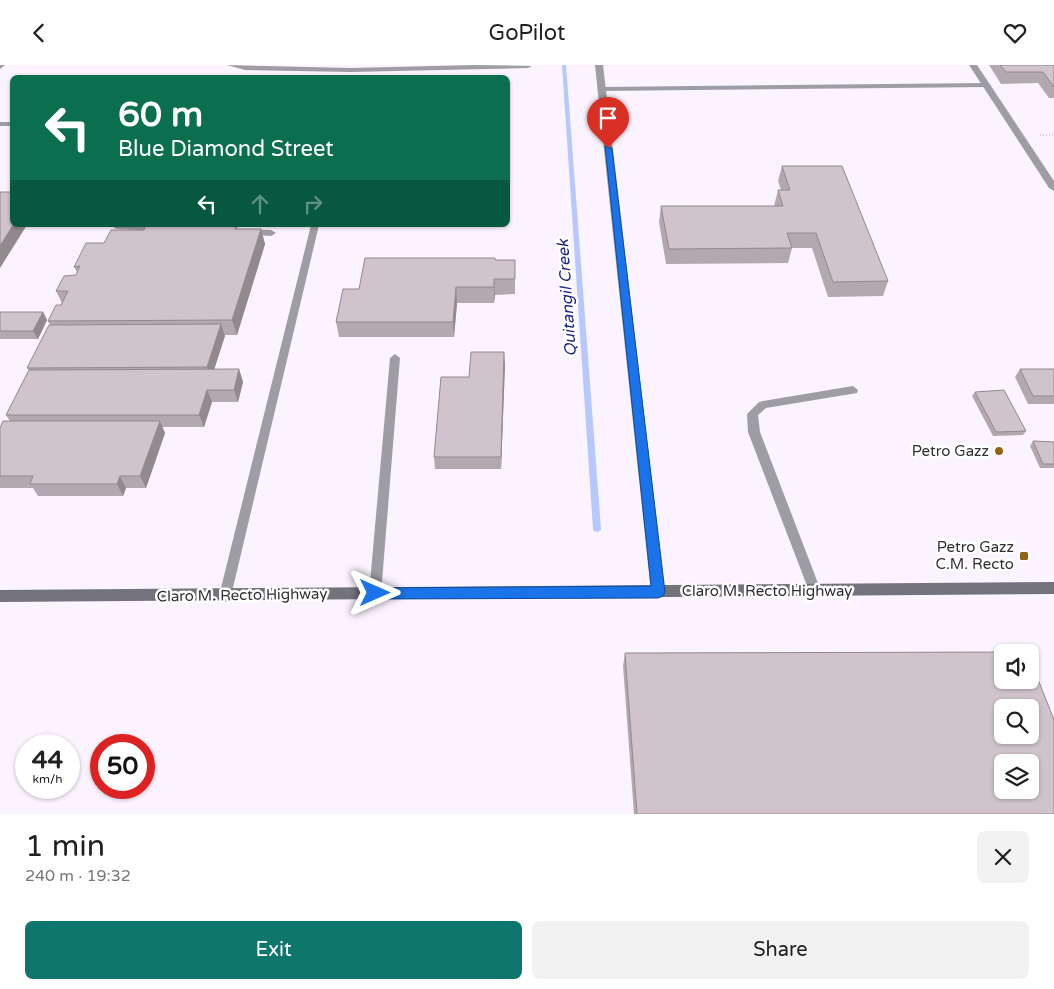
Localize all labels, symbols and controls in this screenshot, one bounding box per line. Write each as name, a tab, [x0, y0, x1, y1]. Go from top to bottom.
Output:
icon: back	[25, 19, 53, 47]
icon: heart	[1001, 19, 1029, 47]
text: GoPilot	[489, 20, 565, 46]
text: 60 m	[118, 94, 203, 136]
icon: left	[35, 95, 100, 160]
pin	[587, 97, 629, 148]
icon: arrive	[594, 104, 622, 132]
text: Blue Diamond Street	[118, 136, 334, 162]
icon: left	[193, 190, 221, 218]
icon: ahead	[246, 190, 274, 218]
icon: right	[299, 190, 327, 218]
water label: Quitangil Creek	[553, 237, 581, 357]
place label: Petro Gazz	[912, 442, 989, 460]
marker: Petro Gazz	[993, 445, 1005, 457]
place label: Petro Gazz C.M. Recto	[935, 538, 1014, 573]
marker: Petro Gazz C.M. Recto	[1018, 550, 1030, 562]
position arrow	[348, 566, 400, 618]
street label: Claro M. Recto Highway	[682, 582, 852, 600]
street label: Claro M. Recto Highway	[156, 585, 328, 605]
map controls	[994, 644, 1039, 799]
button: sound	[994, 644, 1039, 689]
button: search	[994, 699, 1039, 744]
speed limit sign: 50	[90, 734, 155, 799]
text: 44	[32, 745, 63, 775]
button: layers	[994, 754, 1039, 799]
text: km/h	[32, 772, 63, 786]
text: 1 min	[25, 828, 105, 865]
button: close	[977, 831, 1029, 883]
text: 240 m · 19:32	[25, 866, 131, 886]
button: Exit	[25, 921, 522, 979]
button: Share	[532, 921, 1029, 979]

